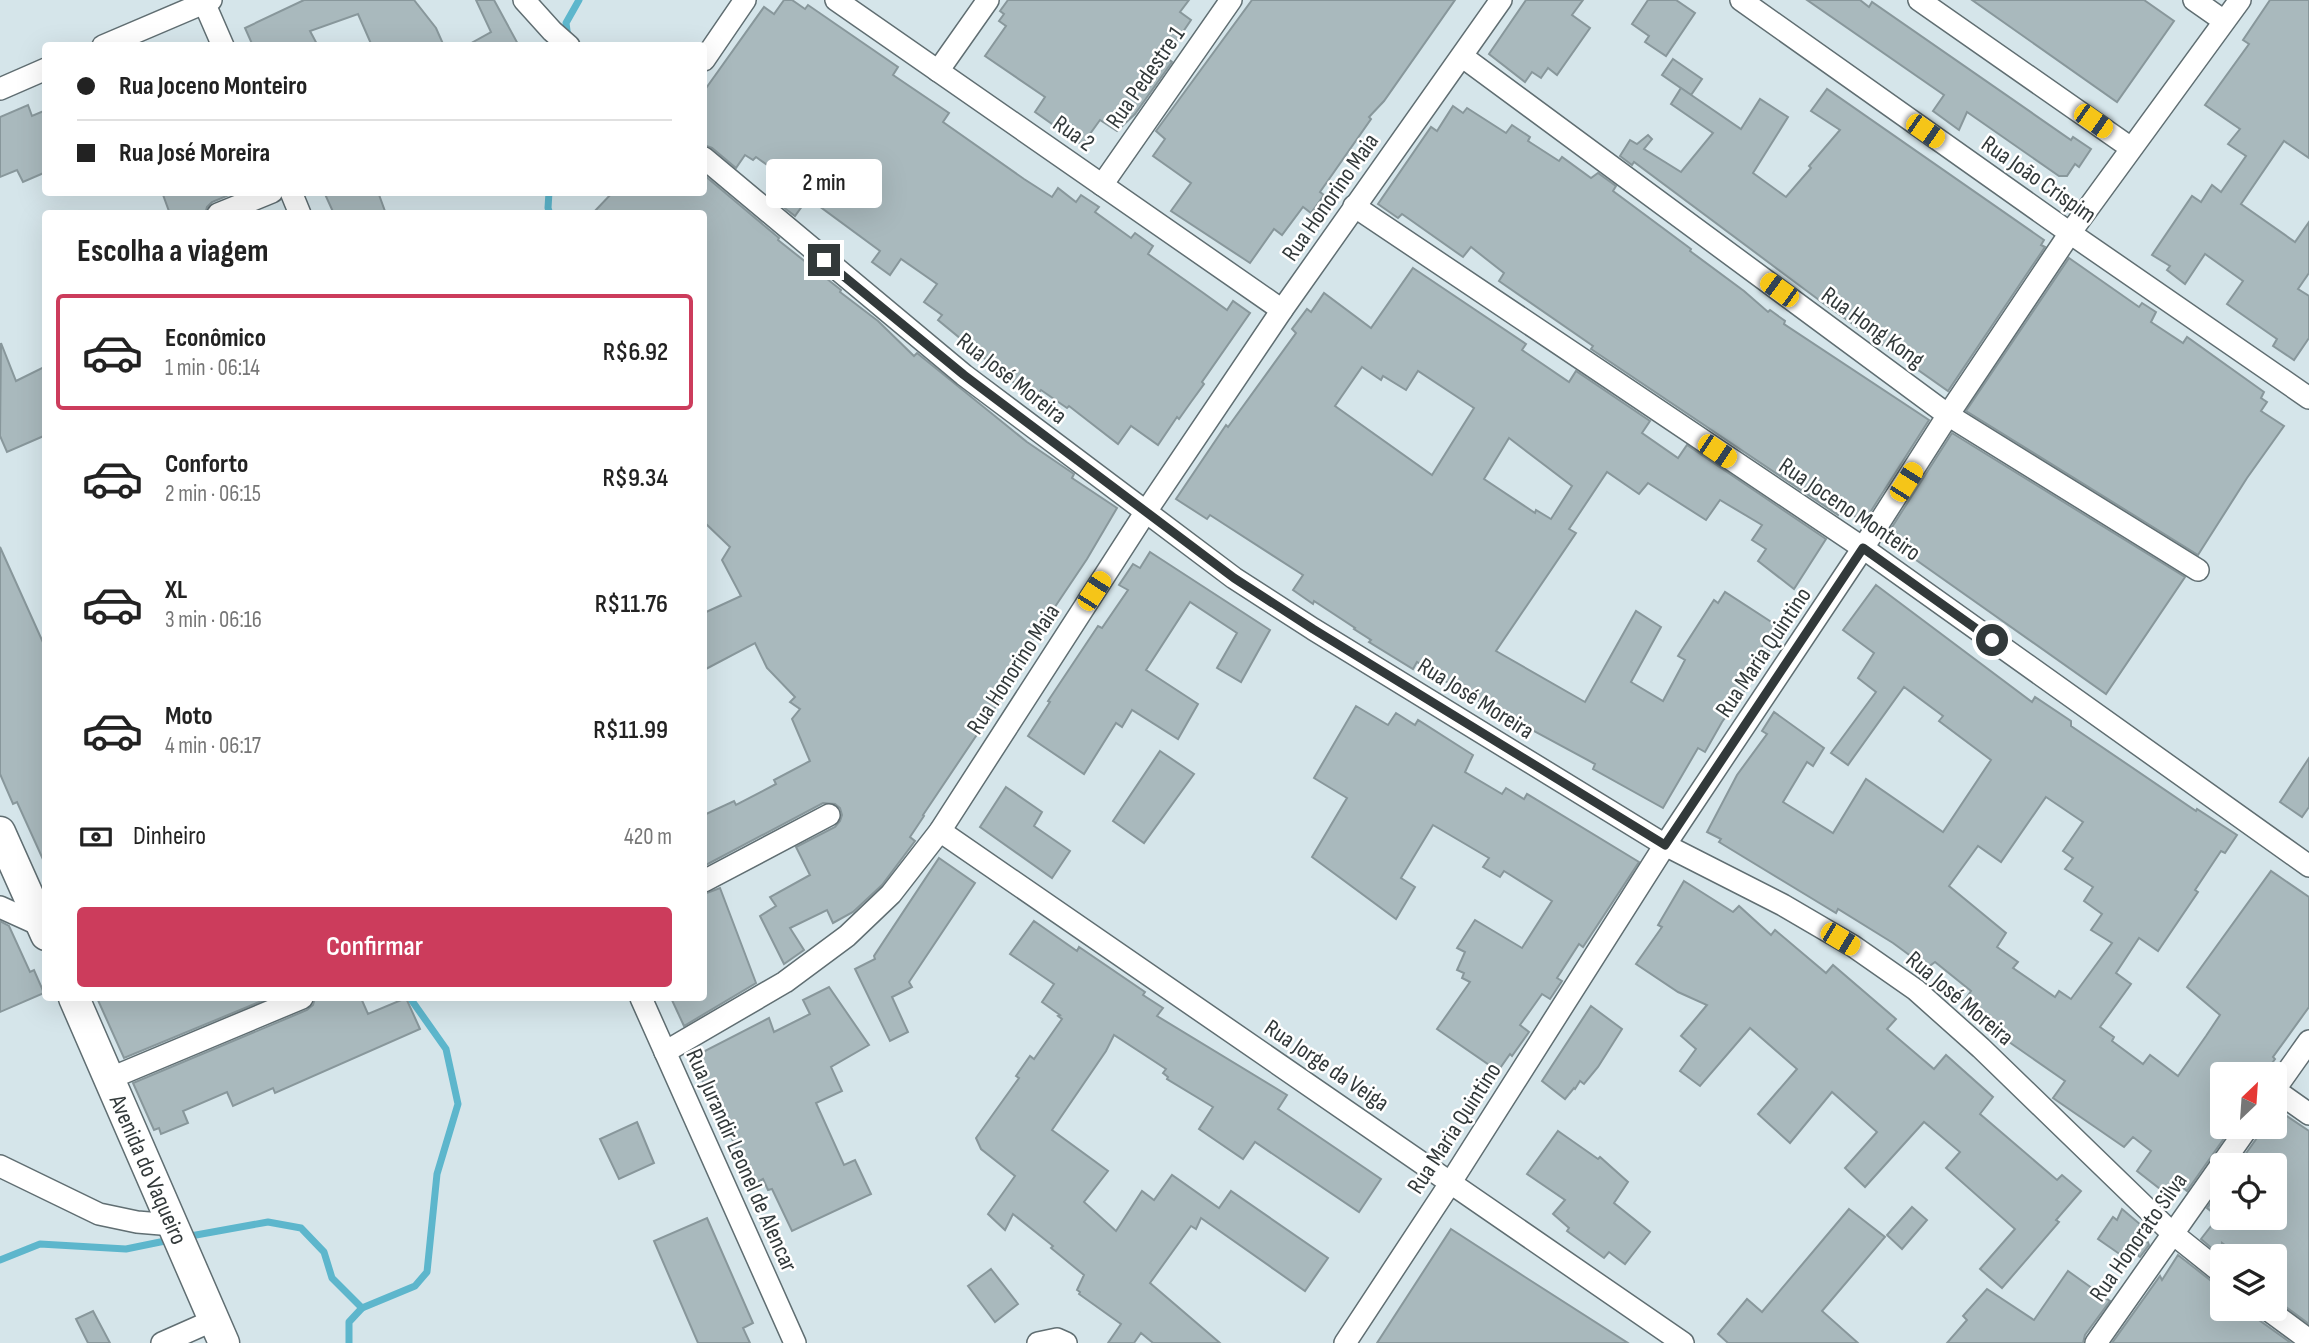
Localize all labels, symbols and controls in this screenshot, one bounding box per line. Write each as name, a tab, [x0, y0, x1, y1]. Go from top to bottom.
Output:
street label: Rua Pedestre 1	[1100, 20, 1191, 134]
text: Rua Joceno Monteiro	[119, 71, 307, 102]
car	[2070, 100, 2117, 142]
street label: Rua 2	[1047, 109, 1100, 158]
car	[1902, 110, 1949, 152]
street label: Rua Honorino Maia	[1276, 128, 1385, 267]
street label: Rua João Crispim	[1976, 129, 2102, 230]
text: Rua José Moreira	[119, 138, 270, 169]
callout: 2 min	[766, 159, 882, 208]
text: 2 min	[802, 169, 846, 197]
text: Escolha a viagem	[77, 232, 269, 271]
route end	[808, 244, 840, 276]
car	[1756, 269, 1803, 311]
street label: Rua Hong Kong	[1816, 280, 1930, 374]
icon: car	[81, 321, 144, 384]
text: Econômico	[165, 323, 266, 354]
street label: Rua José Moreira	[951, 326, 1073, 430]
text: R$6.92	[603, 337, 668, 368]
text: 1 min · 06:14	[165, 354, 260, 382]
car	[1694, 431, 1741, 471]
icon: car	[81, 447, 144, 510]
text: Conforto	[165, 449, 248, 480]
street label: Rua Joceno Monteiro	[1773, 451, 1926, 567]
car	[1886, 459, 1927, 505]
text: R$9.34	[602, 463, 668, 494]
text: 2 min · 06:15	[165, 480, 261, 508]
car	[1074, 568, 1115, 614]
icon: car	[81, 573, 144, 636]
text: XL	[165, 575, 187, 606]
street label: Rua Maria Quintino	[1709, 582, 1818, 723]
text: R$11.76	[595, 589, 668, 620]
street label: Rua Honorino Maia	[961, 599, 1066, 740]
text: 3 min · 06:16	[165, 606, 262, 634]
route start	[1976, 624, 2008, 656]
street label: Rua José Moreira	[1412, 651, 1539, 746]
icon: car	[81, 699, 144, 762]
text: Moto	[165, 701, 213, 732]
text: R$11.99	[593, 715, 668, 746]
text: 4 min · 06:17	[165, 732, 261, 760]
icon: cash	[77, 818, 115, 856]
text: Dinheiro	[133, 821, 206, 852]
text: 420 m	[624, 823, 672, 851]
button: Confirmar	[77, 907, 672, 987]
car	[1817, 919, 1864, 959]
street label: Rua José Moreira	[1900, 945, 2019, 1052]
street label: Rua Jorge da Veiga	[1259, 1013, 1395, 1118]
street label: Rua Jurandir Leonel de Alencar	[679, 1044, 804, 1276]
street label: Rua Maria Quintino	[1401, 1057, 1508, 1199]
north arrow	[2210, 1062, 2287, 1139]
map controls	[2210, 1062, 2287, 1321]
street label: Avenida do Vaqueiro	[102, 1089, 193, 1249]
button: locate	[2210, 1153, 2287, 1230]
street label: Rua Honorato Silva	[2083, 1167, 2193, 1307]
button: layers	[2210, 1244, 2287, 1321]

